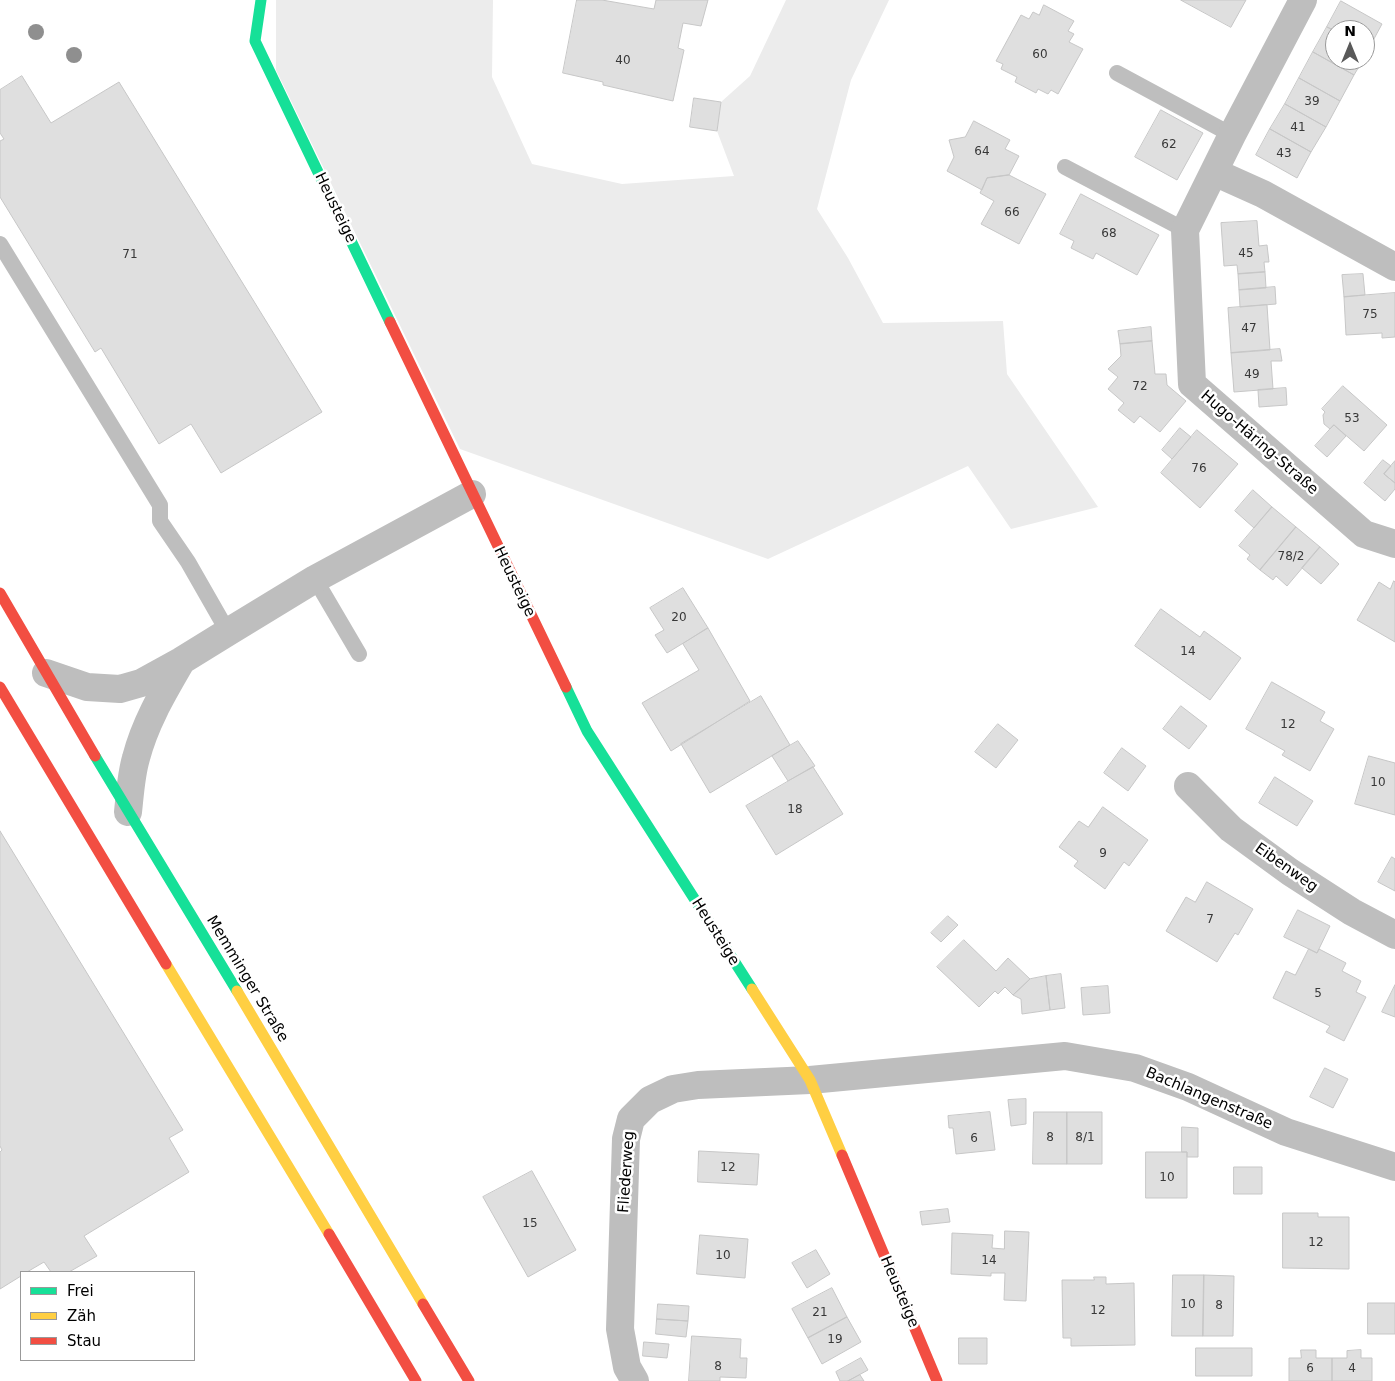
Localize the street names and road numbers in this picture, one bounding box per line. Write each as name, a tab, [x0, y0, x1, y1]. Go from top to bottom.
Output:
street label: Heusteige	[310, 170, 360, 246]
street label: Hugo-Häring-Straße	[1197, 387, 1321, 499]
street label: Heusteige	[489, 544, 539, 620]
street label: Eibenweg	[1251, 840, 1321, 896]
street label: Heusteige	[687, 895, 743, 969]
street label: Memminger Straße	[202, 913, 292, 1045]
street label: Bachlangenstraße	[1143, 1064, 1275, 1134]
street label: Fliederweg	[615, 1130, 639, 1214]
street label: Heusteige	[876, 1254, 922, 1330]

